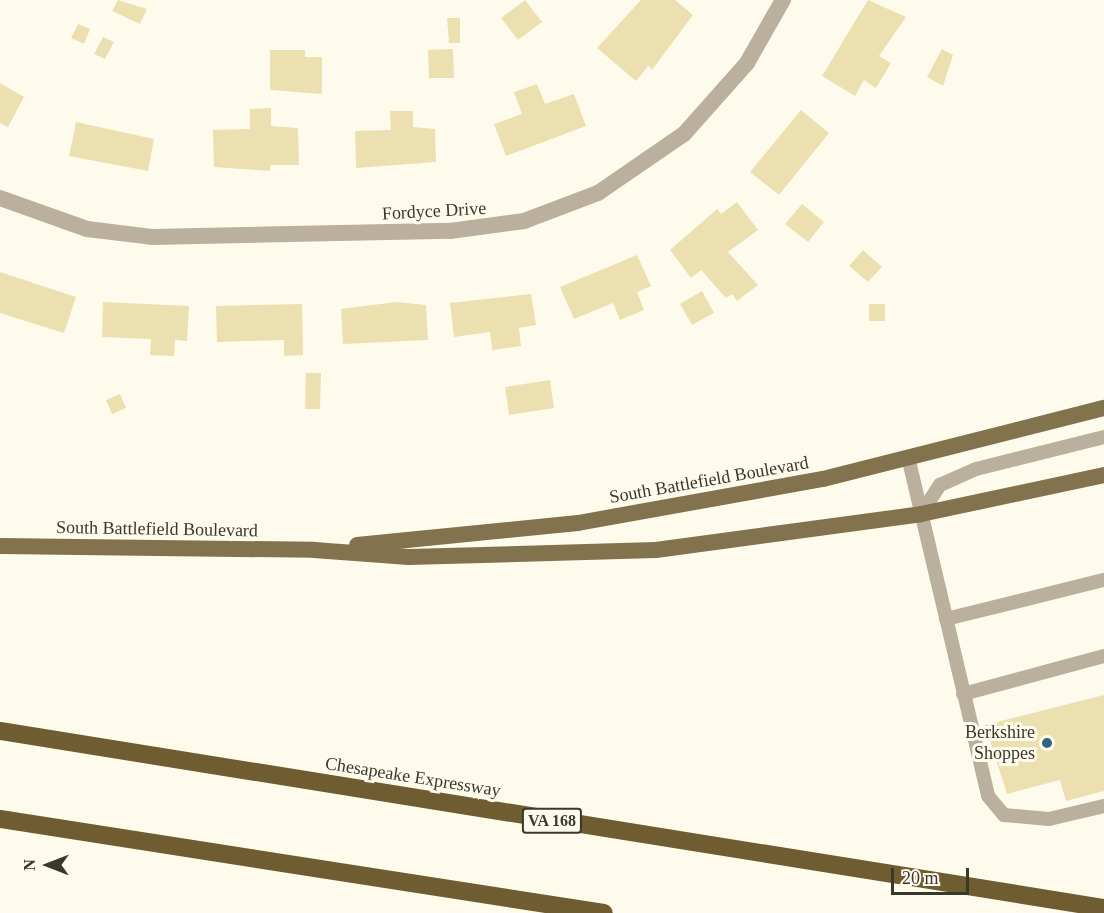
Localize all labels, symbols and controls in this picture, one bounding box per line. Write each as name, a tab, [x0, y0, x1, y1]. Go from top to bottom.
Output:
street label: Fordyce Drive	[381, 197, 487, 225]
street label: South Battlefield Boulevard	[608, 452, 810, 508]
street label: South Battlefield Boulevard	[56, 516, 258, 542]
place label: Berkshire Shoppes	[965, 722, 1035, 764]
marker: Berkshire Shoppes	[1040, 736, 1054, 750]
street label: Chesapeake Expressway	[324, 752, 502, 802]
road number: VA 168	[520, 808, 584, 834]
north arrow	[18, 835, 78, 895]
scale bar	[894, 856, 972, 894]
text: N	[21, 859, 38, 871]
text: 20 m	[902, 868, 939, 888]

